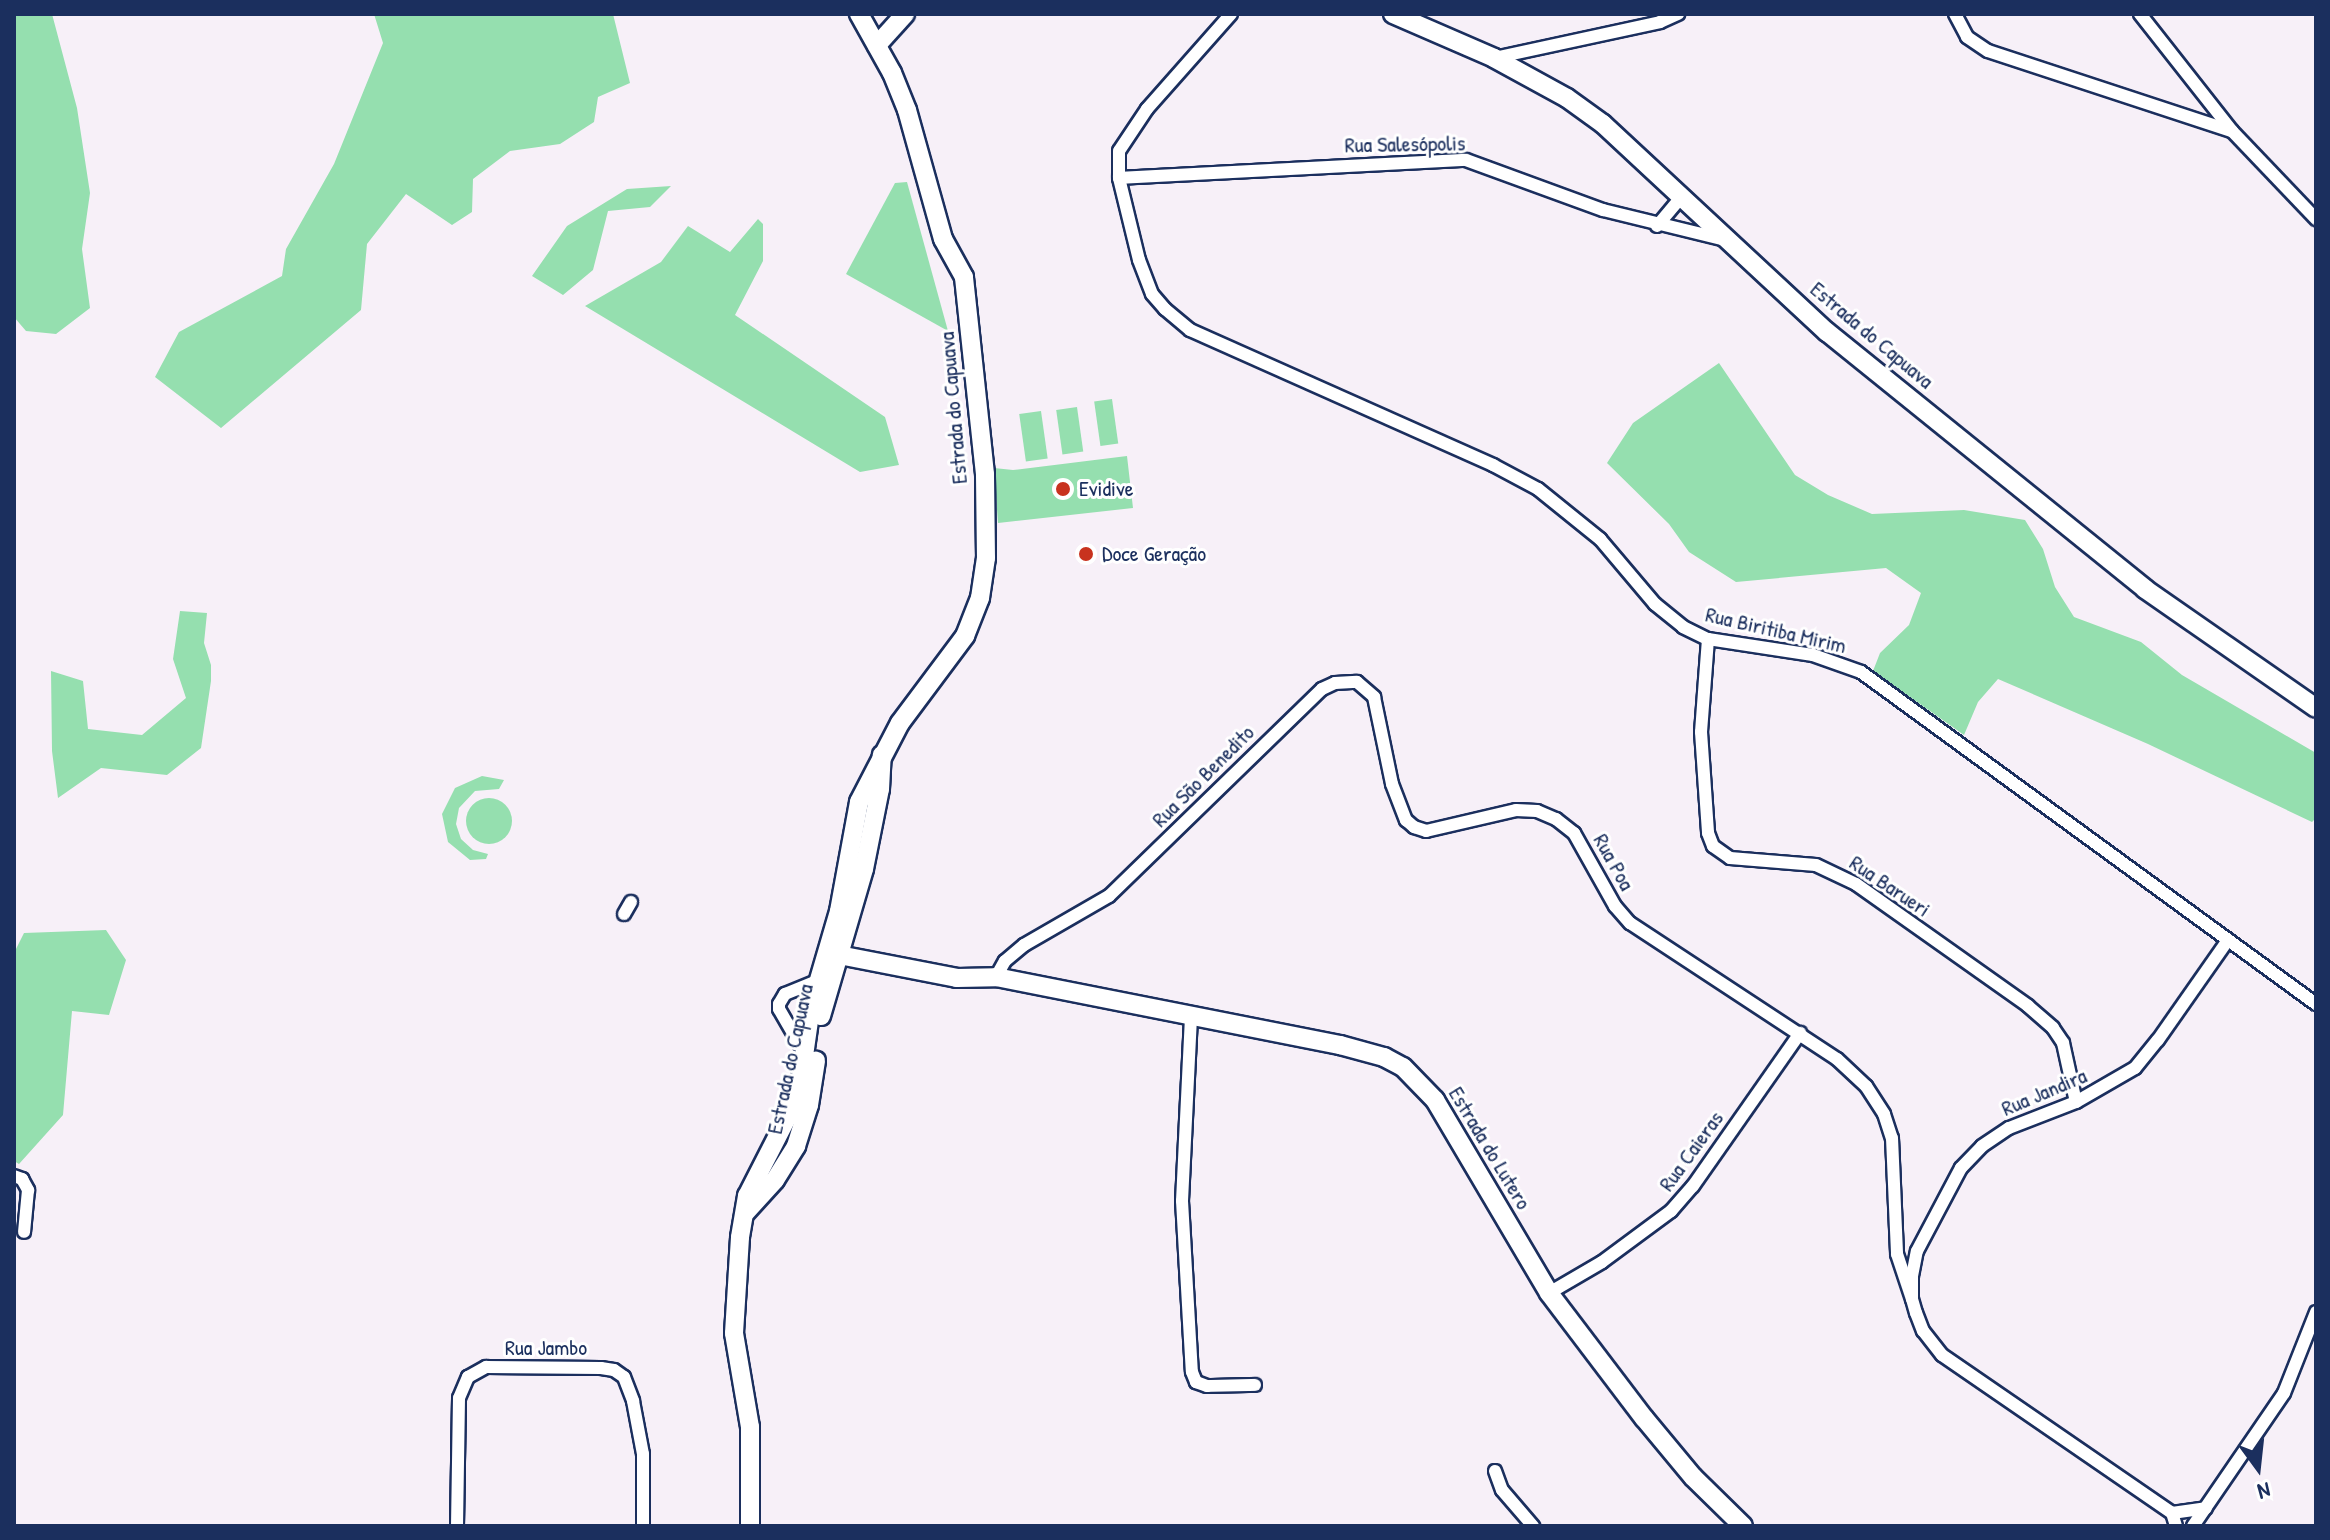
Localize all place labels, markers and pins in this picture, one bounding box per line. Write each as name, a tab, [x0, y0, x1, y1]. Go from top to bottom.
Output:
place label: Evidive	[1079, 476, 1134, 502]
marker: Evidive	[1054, 480, 1072, 498]
place label: Doce Geração	[1102, 541, 1206, 567]
marker: Doce Geração	[1077, 545, 1095, 563]

